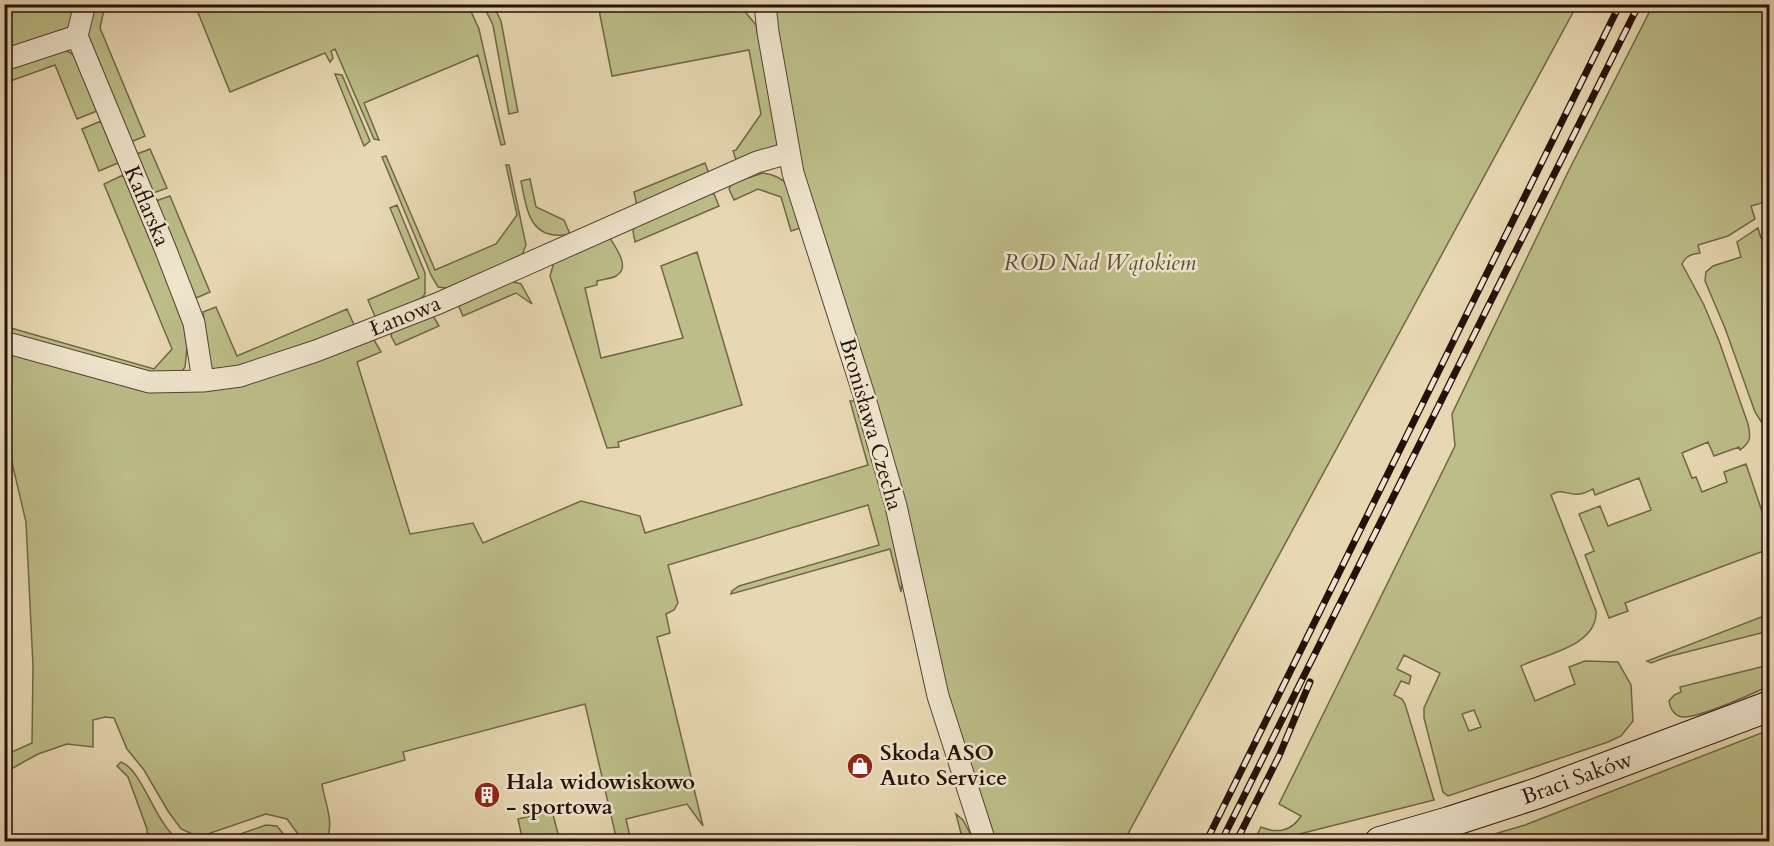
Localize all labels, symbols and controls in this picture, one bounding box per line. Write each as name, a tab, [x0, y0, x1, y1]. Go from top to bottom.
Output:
street label: Kaflarska	[117, 161, 178, 251]
park label: ROD Nad Wątokiem	[1004, 248, 1197, 278]
street label: Łanowa	[365, 288, 446, 344]
street label: Bronisława Czecha	[832, 334, 910, 514]
place label: Skoda ASO Auto Service	[880, 738, 1007, 793]
street label: Braci Saków	[1517, 744, 1637, 812]
shop icon: Skoda ASO Auto Service	[845, 751, 875, 781]
place label: Hala widowiskowo - sportowa	[506, 767, 695, 822]
building icon: Hala widowiskowo - sportowa	[472, 780, 502, 810]

